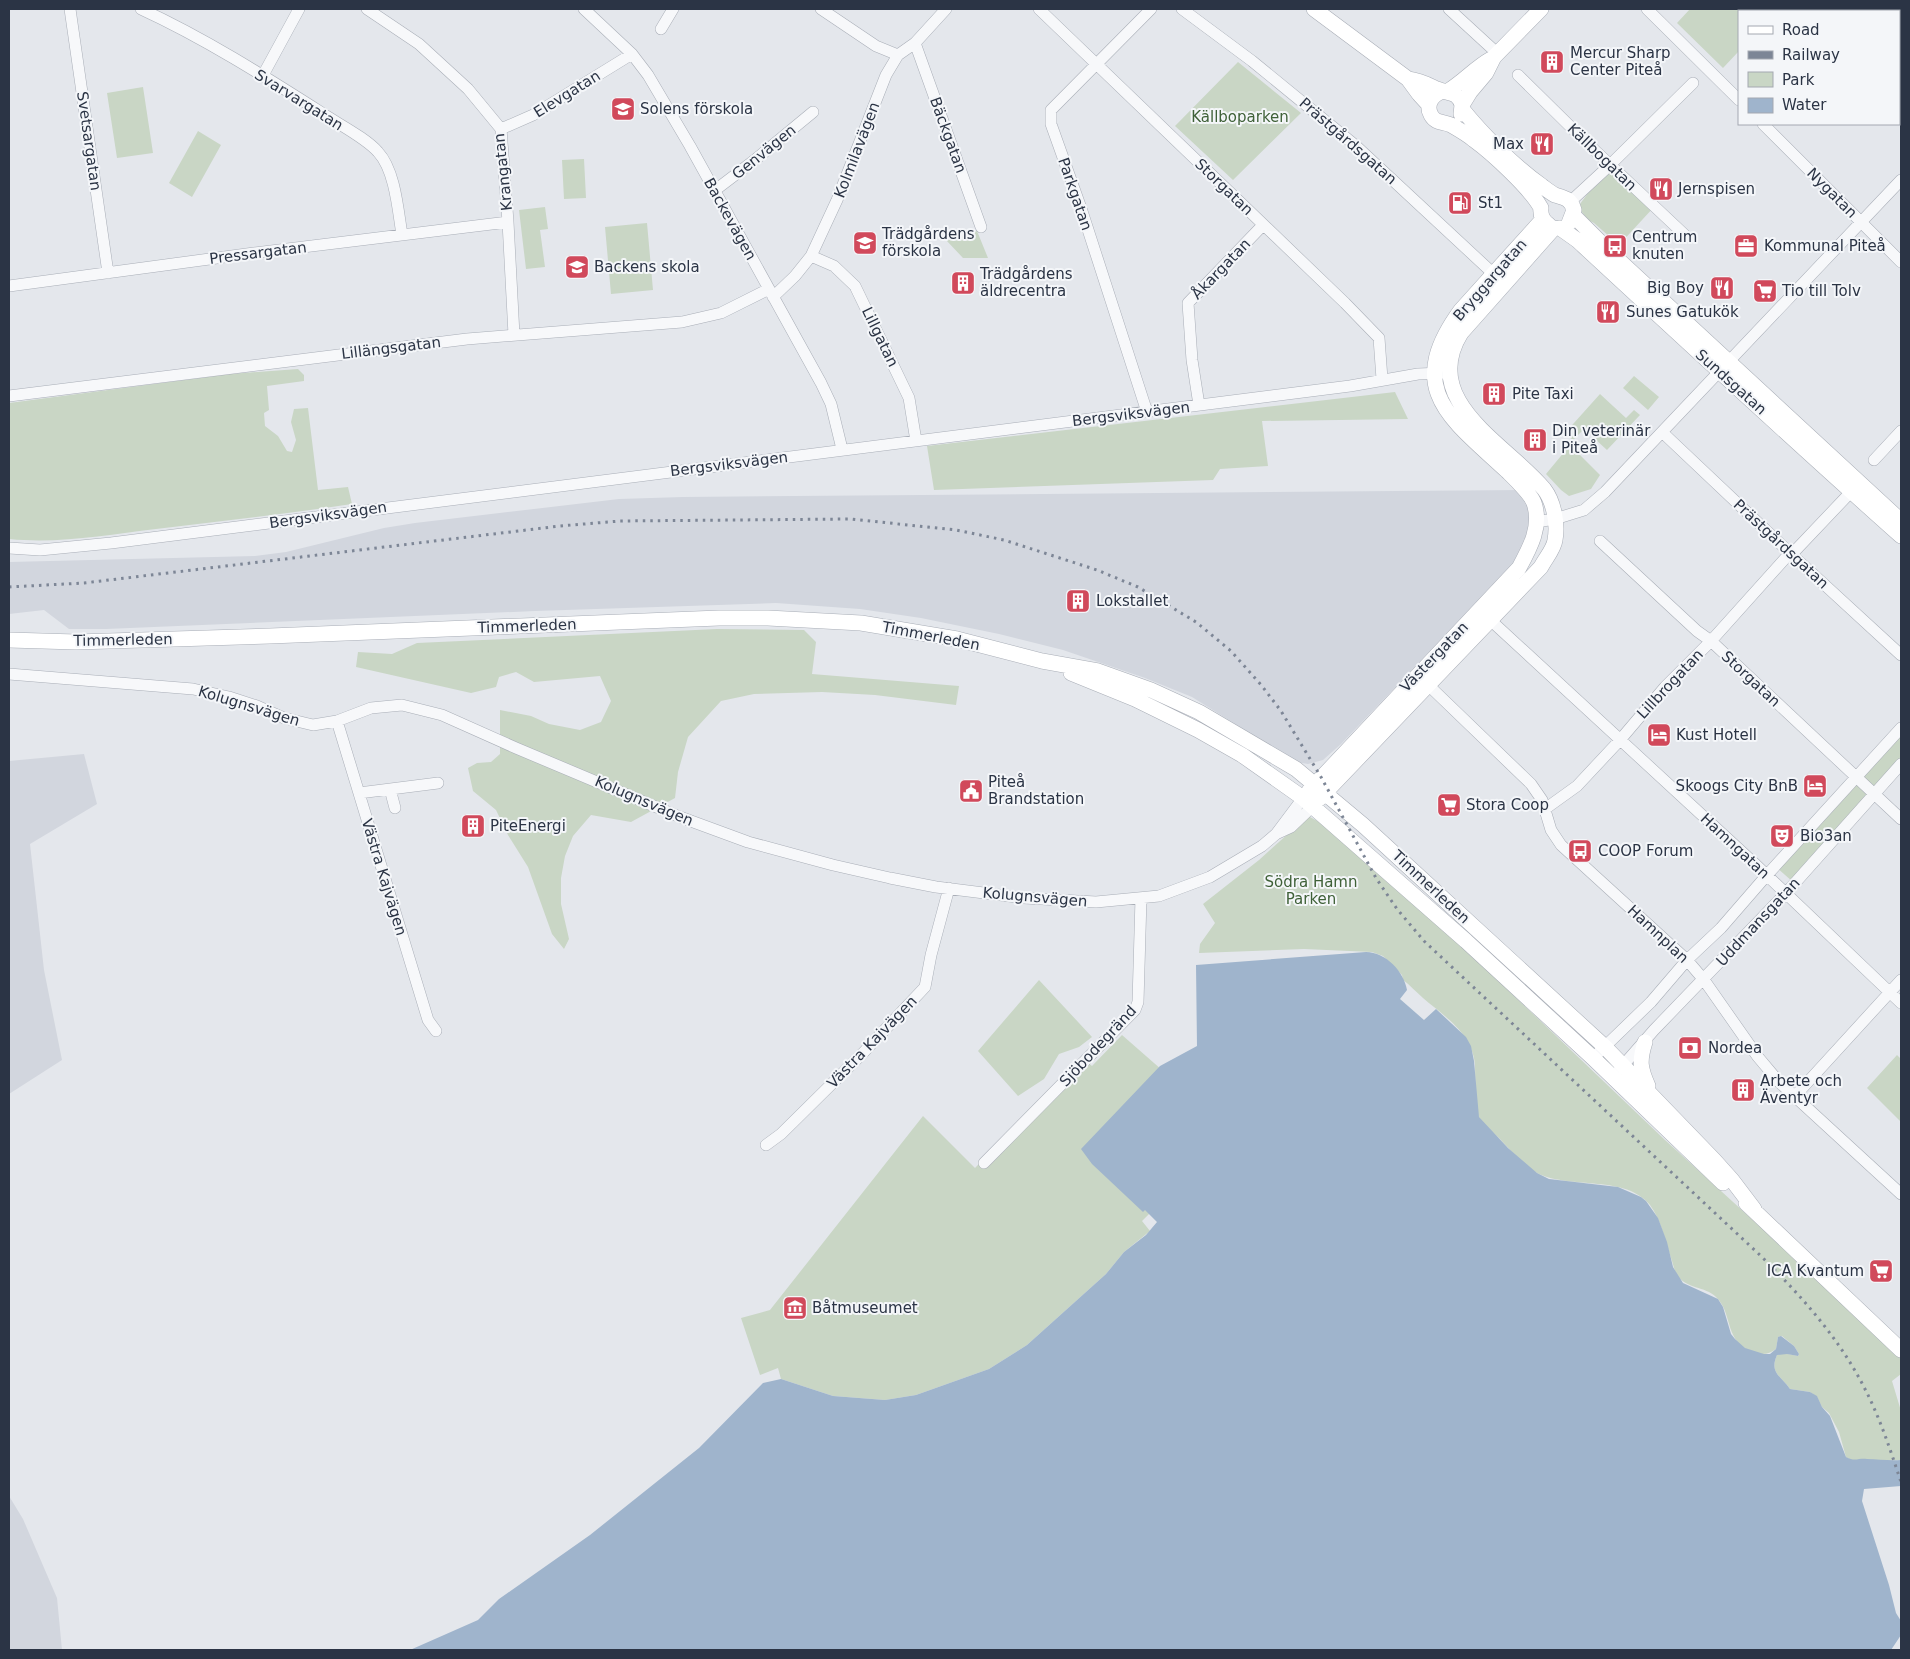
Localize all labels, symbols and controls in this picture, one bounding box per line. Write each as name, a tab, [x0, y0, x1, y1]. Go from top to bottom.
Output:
legend	[1738, 10, 1900, 125]
text: Road	[1782, 21, 1820, 39]
place label: Mercur Sharp Center Piteå	[1570, 44, 1671, 79]
text: Railway	[1782, 46, 1840, 64]
building icon: Mercur Sharp Center Piteå	[1539, 49, 1565, 75]
street label: Svarvargatan	[251, 66, 347, 134]
street label: Elevgatan	[530, 66, 604, 122]
text: Park	[1782, 71, 1815, 89]
street label: Svetsargatan	[73, 90, 105, 192]
street label: Bäckgatan	[926, 94, 970, 176]
street label: Prästgårdsgatan	[1296, 94, 1400, 188]
school or university icon: Solens förskola	[610, 96, 636, 122]
text: Water	[1782, 96, 1827, 114]
place label: Solens förskola	[640, 100, 753, 118]
street label: Kolmilavägen	[831, 100, 883, 200]
park label: Källboparken	[1191, 108, 1289, 126]
street label: Källbogatan	[1564, 120, 1640, 194]
street label: Genvägen	[729, 121, 799, 183]
restaurant icon: Max	[1529, 131, 1555, 157]
street label: Krangatan	[490, 132, 516, 212]
place label: Max	[1493, 135, 1524, 153]
street label: Parkgatan	[1054, 155, 1096, 233]
street label: Storgatan	[1191, 155, 1257, 219]
street label: Nygatan	[1803, 164, 1861, 222]
street label: Backevägen	[700, 175, 760, 263]
restaurant icon: Jernspisen	[1648, 176, 1674, 202]
place label: Jernspisen	[1677, 180, 1755, 198]
fuel station icon: St1	[1447, 190, 1473, 216]
place label: St1	[1478, 194, 1503, 212]
place label: Trädgårdens förskola	[881, 225, 975, 260]
place label: Centrum knuten	[1632, 228, 1697, 263]
school or university icon: Trädgårdens förskola	[852, 230, 878, 256]
bus stop icon: Centrum knuten	[1602, 233, 1628, 259]
office icon: Kommunal Piteå	[1733, 233, 1759, 259]
street label: Åkargatan	[1187, 234, 1254, 303]
street label: Bryggargatan	[1449, 235, 1531, 325]
place label: Kommunal Piteå	[1764, 237, 1886, 255]
street label: Pressargatan	[208, 238, 308, 268]
school or university icon: Backens skola	[564, 254, 590, 280]
place label: Backens skola	[594, 258, 700, 276]
place label: Trädgårdens äldrecentra	[979, 265, 1073, 300]
building icon: Trädgårdens äldrecentra	[950, 270, 976, 296]
restaurant icon: Big Boy	[1709, 275, 1735, 301]
supermarket icon: Tio till Tolv	[1752, 278, 1778, 304]
place label: Big Boy	[1647, 279, 1704, 297]
place label: Tio till Tolv	[1781, 282, 1861, 300]
restaurant icon: Sunes Gatukök	[1595, 299, 1621, 325]
place label: Sunes Gatukök	[1626, 303, 1739, 321]
street label: Lillgatan	[858, 304, 902, 370]
street label: Lillängsgatan	[340, 333, 442, 363]
street label: Sundsgatan	[1692, 345, 1770, 419]
building icon: Pite Taxi	[1481, 381, 1507, 407]
place label: Pite Taxi	[1512, 385, 1574, 403]
street label: Bergsviksvägen	[1071, 398, 1191, 430]
place label: Din veterinär i Piteå	[1552, 422, 1651, 457]
building icon: Din veterinär i Piteå	[1522, 427, 1548, 453]
street label: Bergsviksvägen	[669, 448, 789, 480]
street label: Prästgårdsgatan	[1730, 495, 1832, 593]
street label: Bergsviksvägen	[268, 498, 388, 532]
building icon: Lokstallet	[1065, 588, 1091, 614]
place label: Lokstallet	[1096, 592, 1168, 610]
street label: Timmerleden	[476, 615, 577, 637]
street label: Timmerleden	[880, 618, 981, 654]
street label: Västergatan	[1396, 618, 1472, 696]
street label: Timmerleden	[72, 630, 173, 650]
street label: Lillbrogatan	[1633, 645, 1707, 723]
street label: Storgatan	[1718, 647, 1784, 711]
street label: Kolugnsvägen	[196, 682, 302, 730]
hotel icon: Kust Hotell	[1646, 722, 1672, 748]
place label: Kust Hotell	[1676, 726, 1757, 744]
street label: Kolugnsvägen	[592, 772, 696, 830]
place label: Piteå Brandstation	[988, 773, 1084, 808]
hotel icon: Skoogs City BnB	[1802, 773, 1828, 799]
place label: Skoogs City BnB	[1676, 777, 1798, 795]
public building icon: Piteå Brandstation	[958, 778, 984, 804]
supermarket icon: Stora Coop	[1436, 792, 1462, 818]
place label: Stora Coop	[1466, 796, 1549, 814]
street label: Hamngatan	[1697, 809, 1773, 883]
building icon: PiteEnergi	[460, 813, 486, 839]
street label: Västra Kajvägen	[358, 816, 410, 938]
place label: PiteEnergi	[490, 817, 566, 835]
theatre icon: Bio3an	[1769, 823, 1795, 849]
place label: Bio3an	[1800, 827, 1852, 845]
bus stop icon: COOP Forum	[1567, 838, 1593, 864]
place label: COOP Forum	[1598, 842, 1693, 860]
street label: Timmerleden	[1388, 846, 1473, 927]
park label: Södra Hamn Parken	[1265, 873, 1357, 908]
street label: Uddmansgatan	[1712, 874, 1804, 970]
street label: Kolugnsvägen	[982, 883, 1088, 911]
street label: Hamnplan	[1624, 901, 1692, 967]
street label: Västra Kajvägen	[823, 992, 921, 1092]
street label: Sjöbodegränd	[1056, 1002, 1140, 1090]
bank icon: Nordea	[1677, 1035, 1703, 1061]
place label: Nordea	[1708, 1039, 1762, 1057]
place label: Arbete och Äventyr	[1760, 1072, 1842, 1107]
building icon: Arbete och Äventyr	[1730, 1077, 1756, 1103]
supermarket icon: ICA Kvantum	[1868, 1258, 1894, 1284]
place label: ICA Kvantum	[1767, 1262, 1864, 1280]
museum icon: Båtmuseumet	[782, 1295, 808, 1321]
place label: Båtmuseumet	[812, 1299, 918, 1317]

